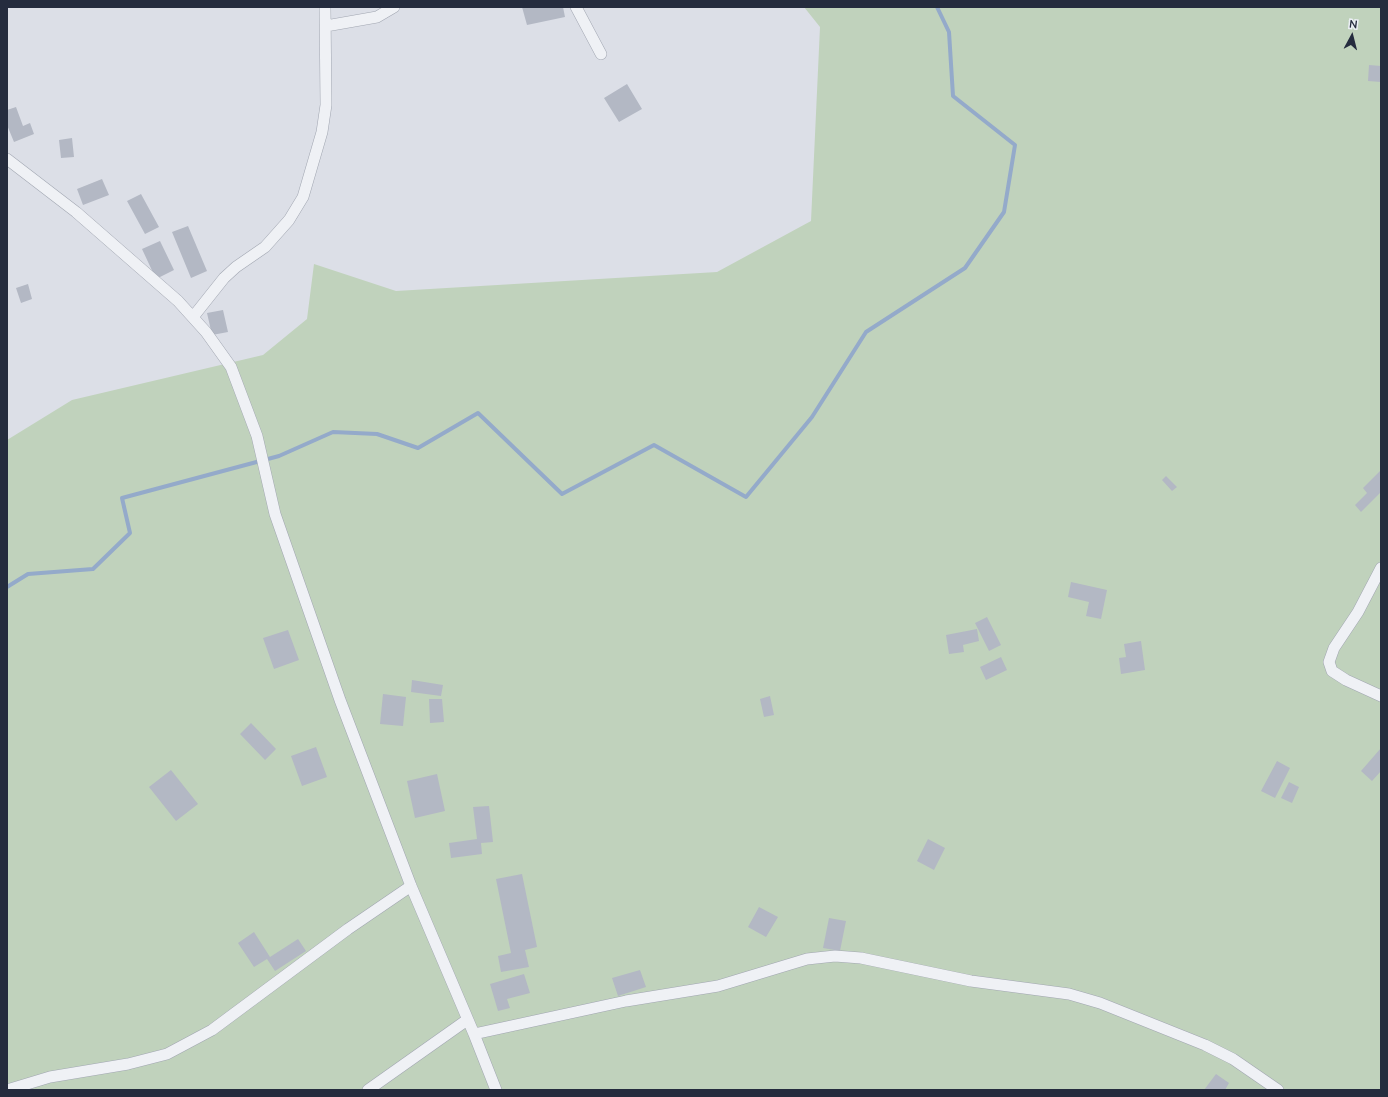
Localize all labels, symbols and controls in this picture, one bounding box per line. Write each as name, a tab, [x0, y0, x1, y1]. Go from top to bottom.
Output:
north arrow	[1332, 16, 1372, 56]
text: N	[1348, 17, 1358, 32]

